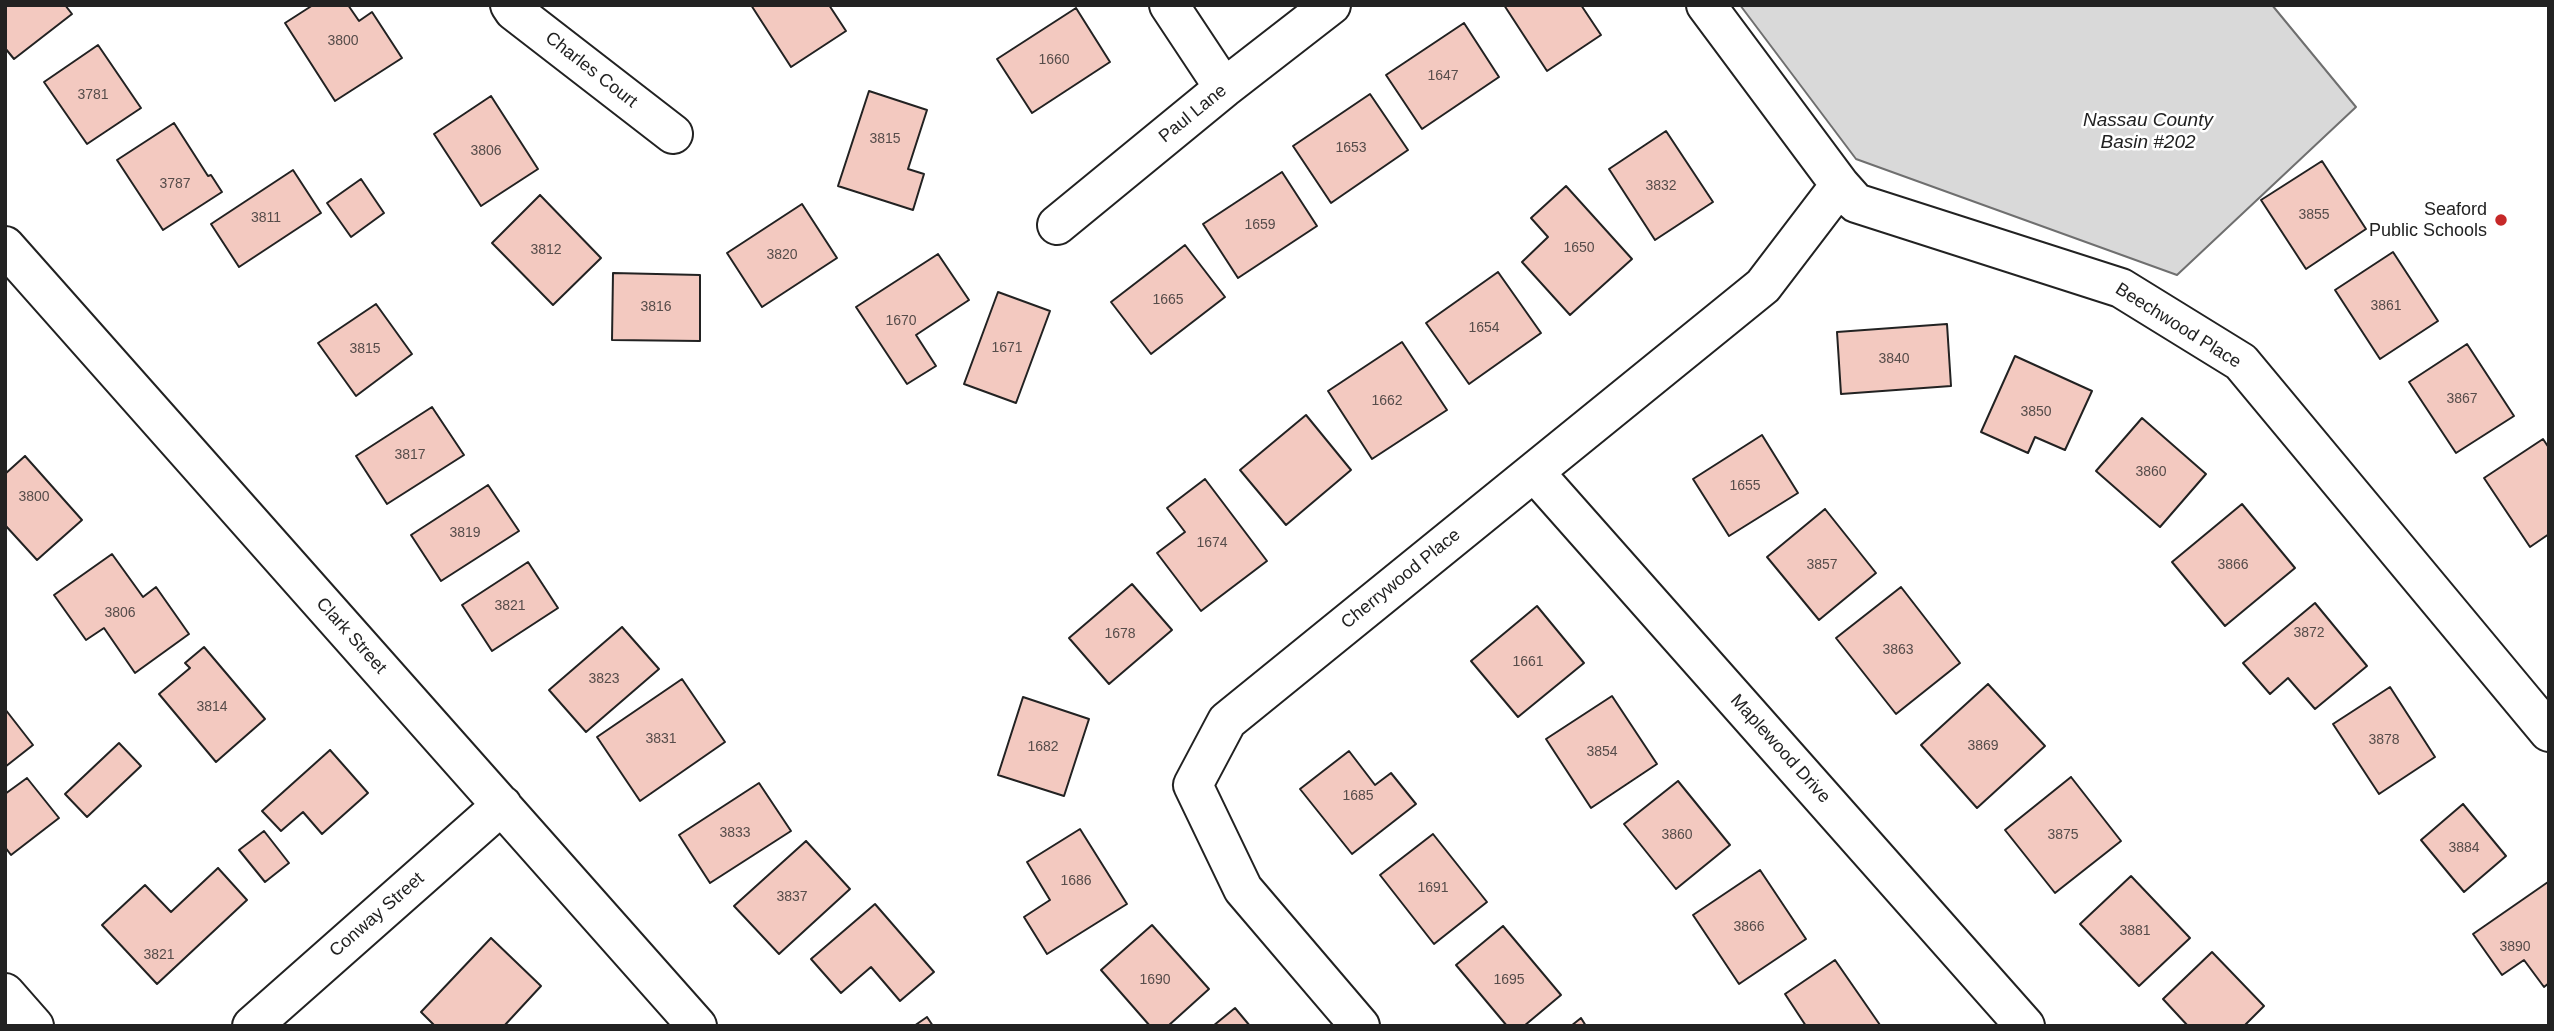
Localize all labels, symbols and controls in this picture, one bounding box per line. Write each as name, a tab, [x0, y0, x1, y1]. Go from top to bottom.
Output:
street label: Charles Court	[541, 27, 641, 113]
house number: 3800	[327, 33, 359, 49]
house number: 1660	[1038, 52, 1070, 68]
house number: 1647	[1427, 68, 1459, 84]
street label: Paul Lane	[1155, 80, 1231, 148]
house number: 3781	[77, 87, 109, 103]
water label: Nassau County Basin #202	[2083, 110, 2213, 154]
house number: 3815	[869, 131, 901, 147]
house number: 1653	[1335, 140, 1367, 156]
house number: 3806	[470, 143, 502, 159]
house number: 3787	[159, 176, 191, 192]
house number: 3832	[1645, 178, 1677, 194]
place label: Seaford Public Schools	[2369, 199, 2487, 242]
house number: 3855	[2298, 207, 2330, 223]
house number: 3811	[251, 210, 281, 226]
marker: Seaford Public Schools	[2493, 212, 2509, 228]
house number: 1659	[1244, 217, 1276, 233]
house number: 1650	[1563, 240, 1595, 256]
house number: 3812	[530, 242, 562, 258]
house number: 3820	[766, 247, 798, 263]
street label: Beechwood Place	[2111, 279, 2245, 373]
house number: 1665	[1152, 292, 1184, 308]
house number: 3861	[2370, 298, 2402, 314]
house number: 3816	[640, 299, 672, 315]
house number: 1670	[885, 313, 917, 329]
house number: 1654	[1468, 320, 1500, 336]
house number: 1671	[991, 340, 1023, 356]
house number: 3815	[349, 341, 381, 357]
house number: 3840	[1878, 351, 1910, 367]
house number: 3867	[2446, 391, 2478, 407]
house number: 1662	[1371, 393, 1403, 409]
house number: 3850	[2020, 404, 2052, 420]
house number: 3817	[394, 447, 426, 463]
house number: 3860	[2135, 464, 2167, 480]
house number: 1655	[1729, 478, 1761, 494]
house number: 3800	[18, 489, 50, 505]
street label: Cherrywood Place	[1337, 524, 1465, 634]
house number: 3819	[449, 525, 481, 541]
house number: 1674	[1196, 535, 1228, 551]
house number: 3857	[1806, 557, 1838, 573]
house number: 3866	[2217, 557, 2249, 573]
street label: Clark Street	[311, 593, 391, 679]
house number: 3821	[494, 598, 526, 614]
house number: 3806	[104, 605, 136, 621]
house number: 3872	[2293, 625, 2325, 641]
house number: 1678	[1104, 626, 1136, 642]
house number: 3863	[1882, 642, 1914, 658]
house number: 1661	[1512, 654, 1544, 670]
house number: 3823	[588, 671, 620, 687]
street label: Maplewood Drive	[1725, 690, 1835, 808]
house number: 3814	[196, 699, 228, 715]
house number: 3831	[645, 731, 677, 747]
house number: 3878	[2368, 732, 2400, 748]
house number: 3869	[1967, 738, 1999, 754]
house number: 1682	[1027, 739, 1059, 755]
house number: 3854	[1586, 744, 1618, 760]
house number: 1685	[1342, 788, 1374, 804]
house number: 3833	[719, 825, 751, 841]
house number: 3860	[1661, 827, 1693, 843]
house number: 3875	[2047, 827, 2079, 843]
house number: 3884	[2448, 840, 2480, 856]
street label: Conway Street	[325, 868, 429, 962]
house number: 1686	[1060, 873, 1092, 889]
house number: 1691	[1417, 880, 1449, 896]
house number: 3837	[776, 889, 808, 905]
house number: 3866	[1733, 919, 1765, 935]
house number: 3881	[2119, 923, 2151, 939]
house number: 3890	[2499, 939, 2531, 955]
house number: 3821	[143, 947, 175, 963]
house number: 1690	[1139, 972, 1171, 988]
house number: 1695	[1493, 972, 1525, 988]

